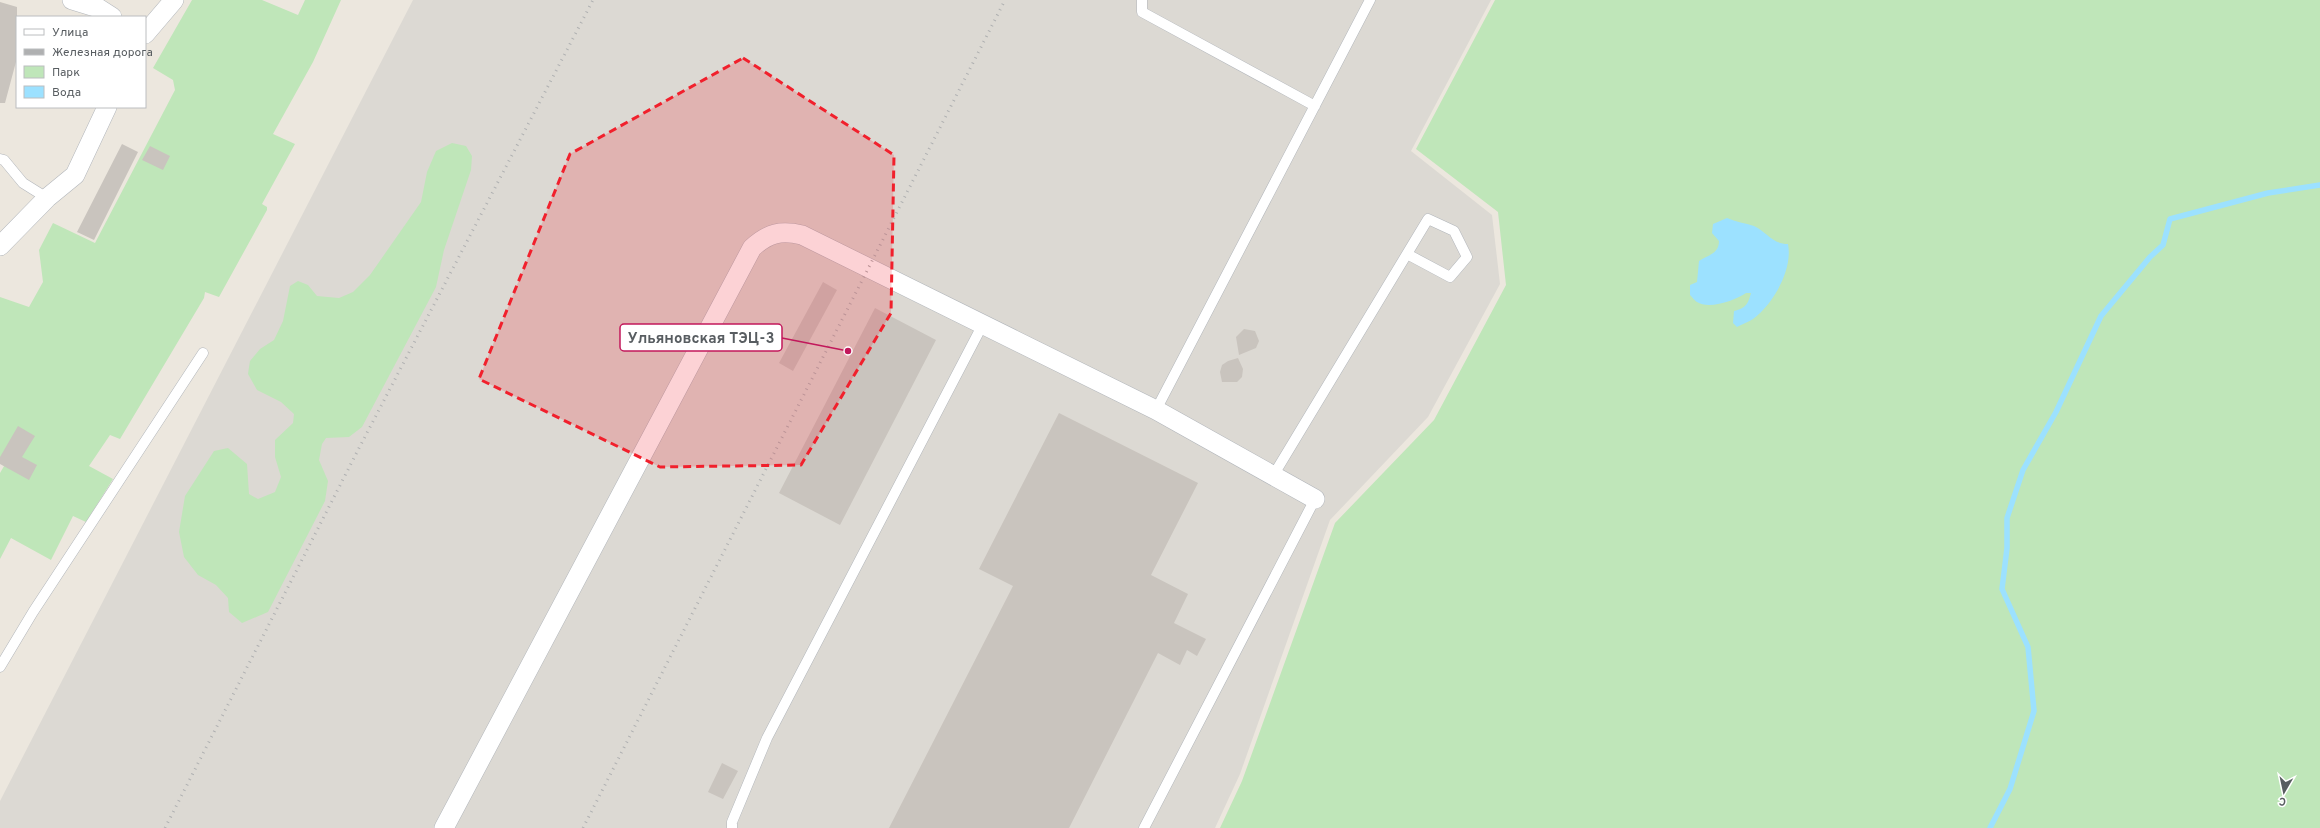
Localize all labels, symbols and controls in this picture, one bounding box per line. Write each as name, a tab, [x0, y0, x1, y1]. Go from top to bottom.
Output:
legend	[16, 16, 146, 108]
text: Улица	[52, 25, 88, 41]
text: Железная дорога	[52, 45, 153, 61]
text: Парк	[52, 65, 80, 81]
text: Вода	[52, 85, 81, 101]
callout: Ульяновская ТЭЦ-3	[620, 324, 782, 351]
text: Ульяновская ТЭЦ-3	[628, 330, 774, 349]
north arrow	[2264, 772, 2304, 812]
text: С	[2278, 793, 2287, 808]

